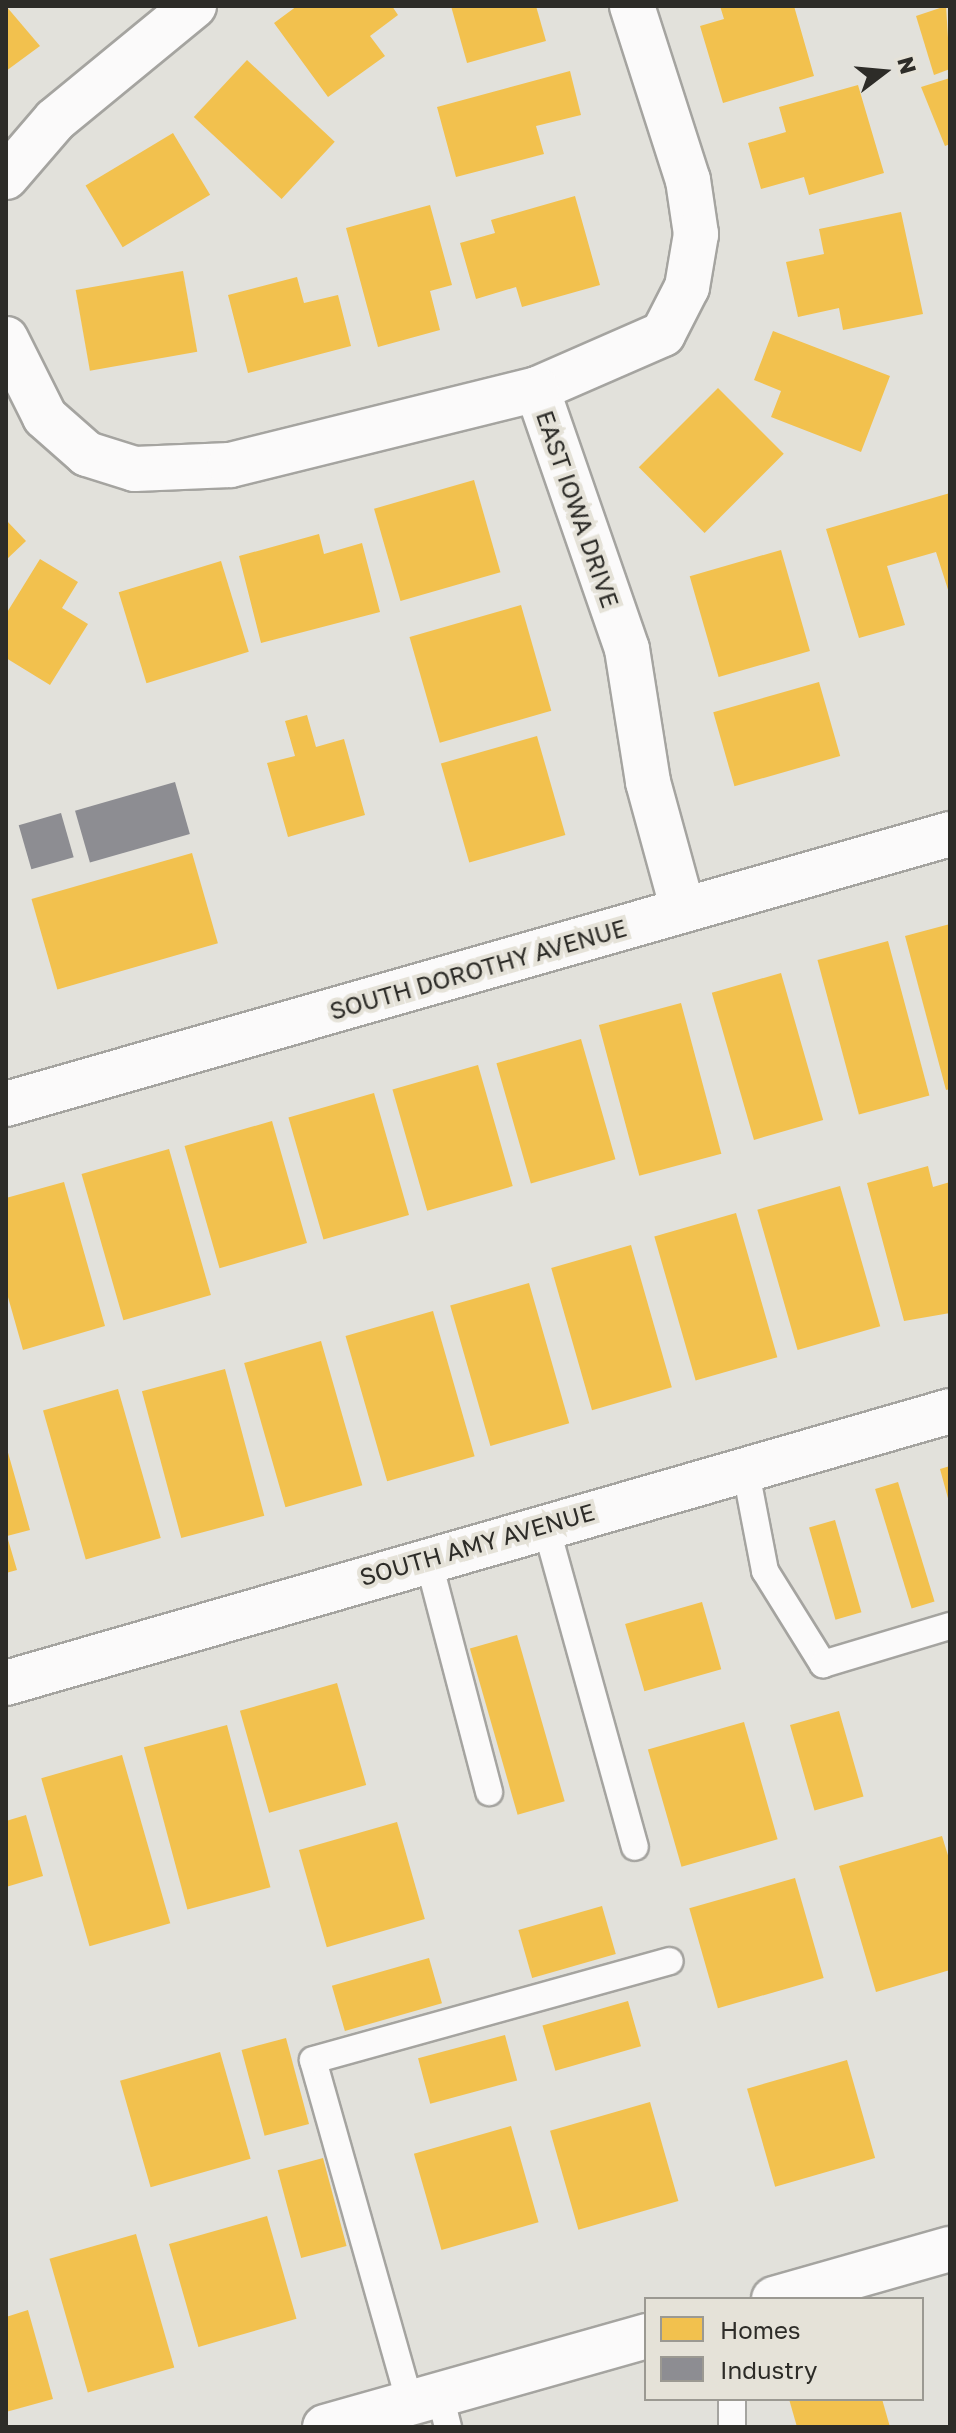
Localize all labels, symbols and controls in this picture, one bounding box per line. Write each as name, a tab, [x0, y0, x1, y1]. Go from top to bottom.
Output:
north arrow	[844, 32, 924, 112]
text: N	[892, 53, 923, 77]
street label: EAST IOWA DRIVE	[531, 407, 625, 611]
street label: SOUTH DOROTHY AVENUE	[326, 913, 630, 1025]
street label: SOUTH AMY AVENUE	[356, 1497, 598, 1591]
legend	[644, 2297, 924, 2401]
text: Homes	[720, 2315, 801, 2344]
text: Industry	[720, 2355, 817, 2384]

